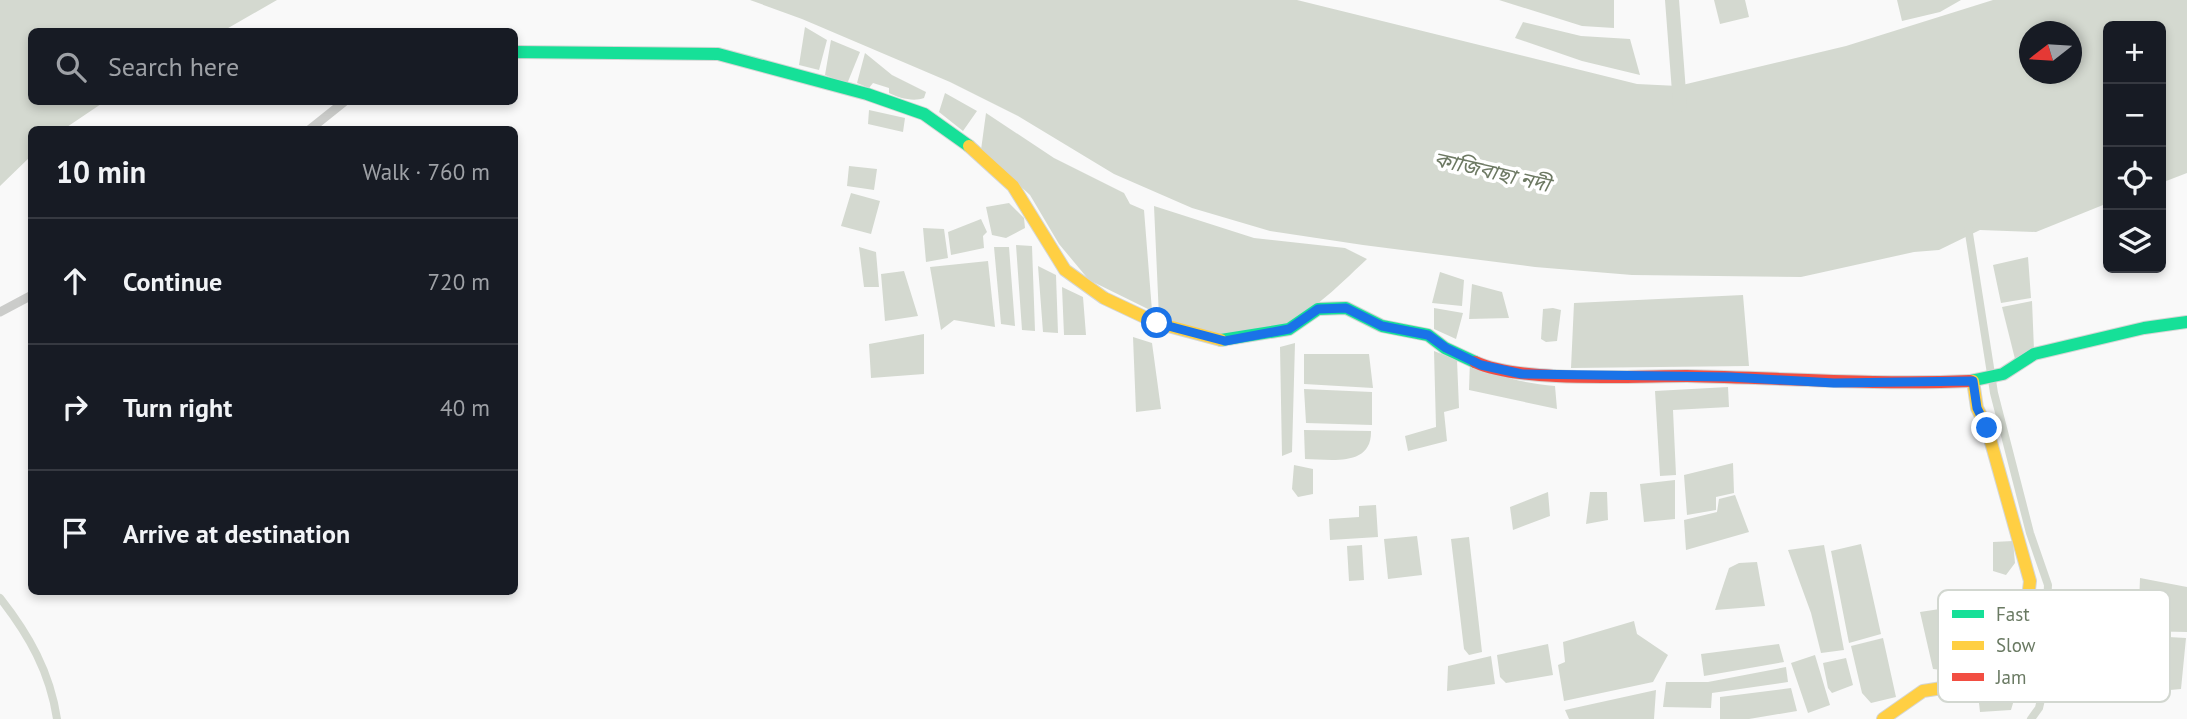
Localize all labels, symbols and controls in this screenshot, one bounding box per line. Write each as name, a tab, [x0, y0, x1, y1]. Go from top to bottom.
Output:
north arrow	[2019, 21, 2082, 84]
map controls	[2103, 21, 2166, 273]
button: +	[2103, 21, 2166, 84]
search box	[28, 28, 518, 105]
icon: search	[52, 48, 90, 86]
text: Search here	[108, 50, 239, 83]
button: −	[2103, 84, 2166, 147]
water label: কাজিবাছা নদী	[1432, 145, 1557, 199]
button: locate	[2103, 147, 2166, 210]
text: 10 min	[56, 152, 146, 191]
text: Walk · 760 m	[363, 157, 490, 186]
button: layers	[2103, 210, 2166, 273]
icon: ahead	[56, 262, 94, 300]
text: Continue	[123, 265, 222, 298]
text: 720 m	[428, 267, 490, 296]
route start	[1141, 307, 1172, 338]
icon: right	[56, 388, 94, 426]
text: Turn right	[123, 391, 232, 424]
text: 40 m	[440, 393, 490, 422]
route end	[1971, 412, 2002, 443]
icon: arrive	[56, 514, 94, 552]
text: Arrive at destination	[123, 517, 350, 550]
legend	[1938, 590, 2170, 702]
text: Fast	[1996, 602, 2030, 626]
text: Slow	[1996, 633, 2036, 657]
text: Jam	[1995, 665, 2026, 689]

